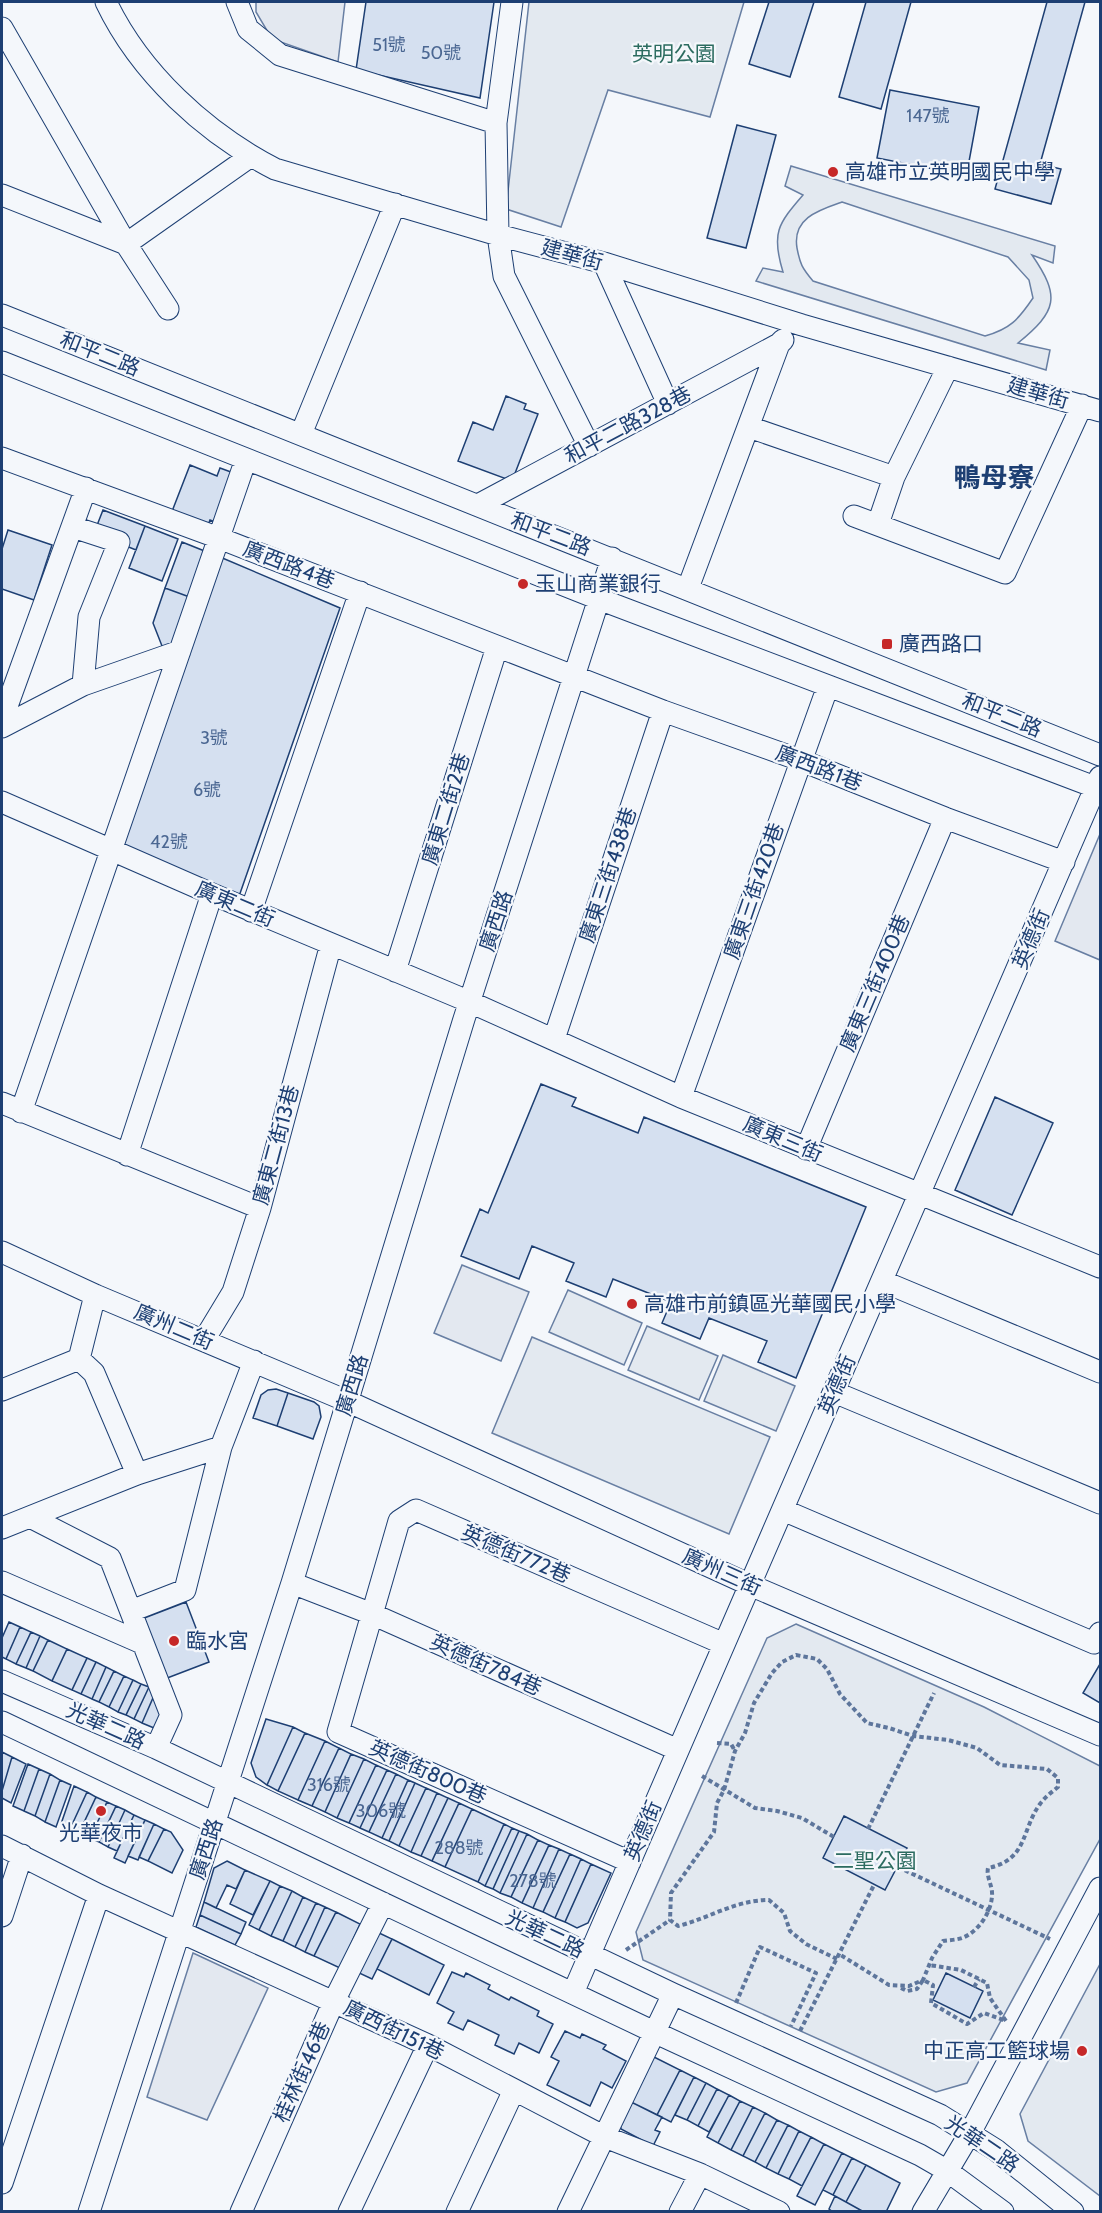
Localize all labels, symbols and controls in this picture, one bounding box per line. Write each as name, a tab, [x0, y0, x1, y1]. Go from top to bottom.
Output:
house number: 51號	[372, 34, 406, 56]
park label: 英明公園	[632, 41, 716, 66]
house number: 50號	[421, 42, 461, 64]
house number: 147號	[906, 105, 950, 127]
place label: 高雄市立英明國民中學	[845, 159, 1055, 184]
marker: 高雄市立英明國民中學	[826, 165, 840, 179]
street label: 建華街	[538, 234, 606, 275]
street label: 和平二路	[57, 326, 144, 381]
street label: 建華街	[1004, 372, 1072, 413]
street label: 和平二路328巷	[560, 381, 695, 468]
district label: 鴨母寮	[954, 461, 1035, 494]
street label: 和平二路	[507, 507, 595, 560]
street label: 廣西路4巷	[240, 536, 339, 593]
place label: 玉山商業銀行	[535, 571, 661, 596]
marker: 玉山商業銀行	[516, 577, 530, 591]
place label: 廣西路口	[899, 631, 983, 656]
marker: 廣西路口	[880, 637, 894, 651]
street label: 和平二路	[959, 687, 1046, 742]
house number: 3號	[200, 727, 228, 749]
street label: 廣西路1巷	[772, 740, 866, 795]
street label: 廣東二街2巷	[417, 750, 474, 868]
house number: 6號	[193, 779, 221, 801]
street label: 廣東三街438巷	[574, 804, 641, 946]
street label: 廣東三街420巷	[718, 819, 789, 962]
house number: 42號	[150, 831, 188, 853]
street label: 廣東二街	[192, 876, 279, 931]
street label: 廣西路	[474, 887, 517, 955]
street label: 英德街	[1007, 905, 1054, 973]
street label: 廣東三街400巷	[834, 911, 915, 1055]
street label: 廣東二街13巷	[247, 1082, 304, 1208]
street label: 廣東三街	[740, 1111, 827, 1166]
place label: 高雄市前鎮區光華國民小學	[644, 1291, 896, 1316]
marker: 高雄市前鎮區光華國民小學	[625, 1297, 639, 1311]
street label: 廣州二街	[131, 1299, 218, 1354]
street label: 廣西路	[330, 1351, 373, 1419]
street label: 英德街	[813, 1351, 860, 1419]
street label: 英德街772巷	[458, 1519, 575, 1588]
street label: 廣州三街	[679, 1543, 766, 1600]
place label: 臨水宮	[186, 1628, 249, 1653]
street label: 英德街784巷	[427, 1629, 546, 1700]
marker: 臨水宮	[167, 1634, 181, 1648]
street label: 光華二路	[63, 1697, 150, 1754]
street label: 英德街800巷	[366, 1734, 491, 1809]
house number: 316號	[307, 1774, 351, 1796]
street label: 英德街	[619, 1797, 666, 1865]
house number: 306號	[356, 1800, 406, 1822]
marker: 光華夜市	[94, 1804, 108, 1818]
street label: 廣西路	[184, 1815, 227, 1883]
place label: 光華夜市	[59, 1820, 143, 1845]
house number: 288號	[434, 1837, 484, 1859]
park label: 二聖公園	[833, 1848, 917, 1873]
house number: 278號	[509, 1870, 557, 1892]
street label: 光華二路	[502, 1904, 589, 1963]
street label: 廣西街151巷	[340, 1994, 449, 2065]
street label: 桂林街46巷	[268, 2017, 335, 2126]
place label: 中正高工籃球場	[923, 2038, 1070, 2063]
marker: 中正高工籃球場	[1075, 2044, 1089, 2058]
street label: 光華二路	[940, 2110, 1024, 2177]

